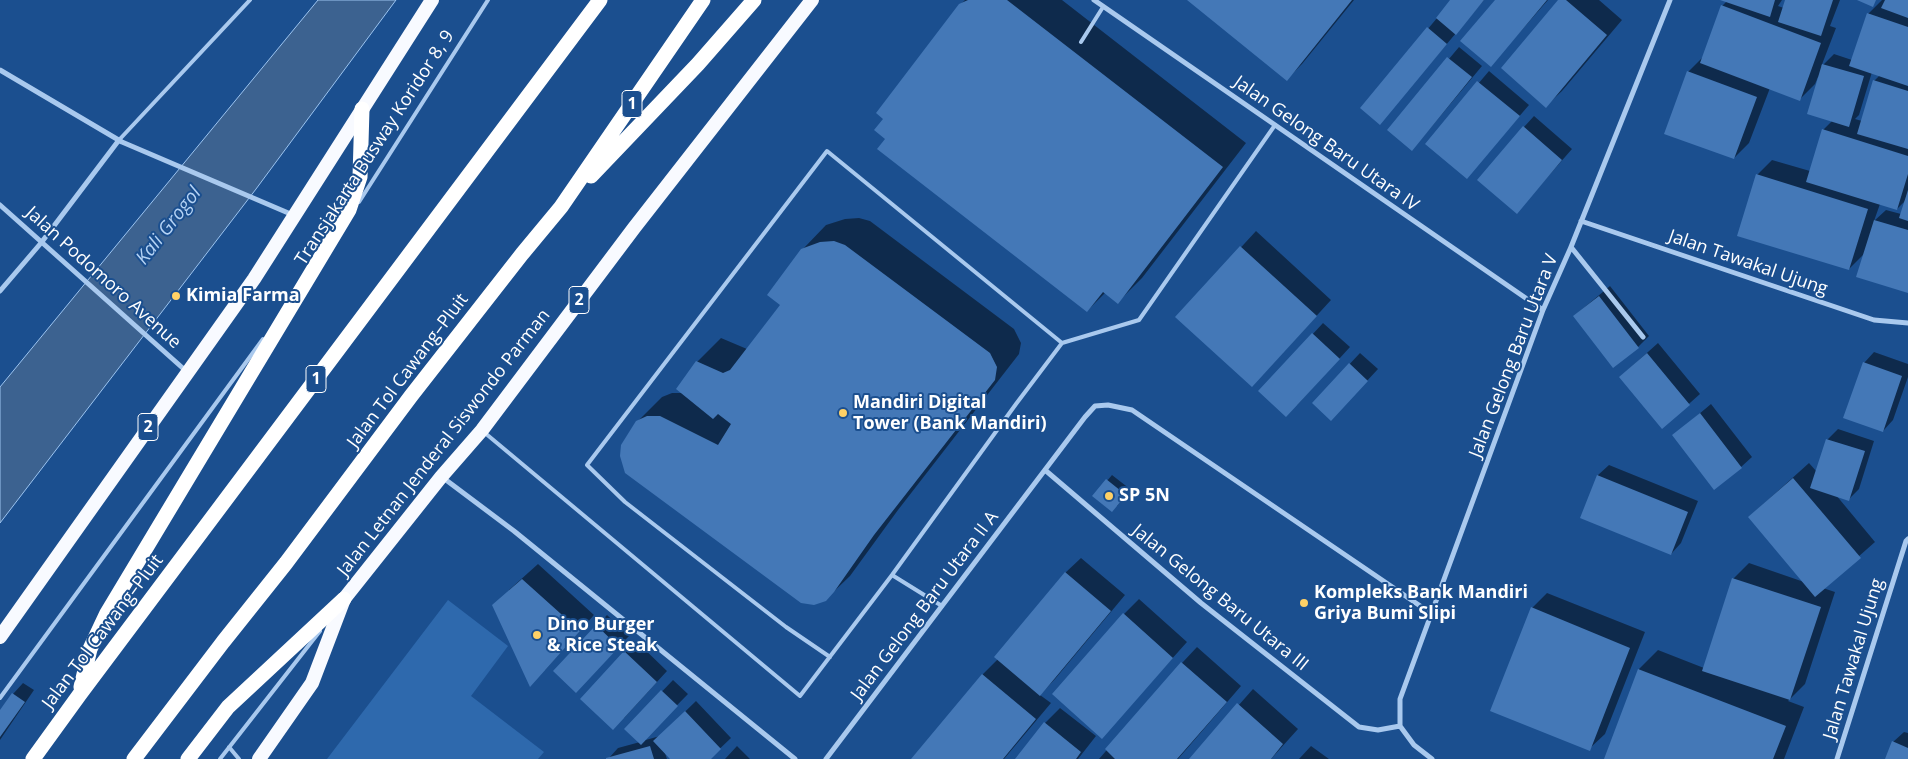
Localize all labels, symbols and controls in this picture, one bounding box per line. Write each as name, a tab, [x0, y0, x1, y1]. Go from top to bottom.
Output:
street label: Transjakarta Busway Koridor 8, 9	[291, 26, 459, 270]
street label: Jalan Gelong Baru Utara IV	[1229, 72, 1423, 216]
road number: 1	[622, 90, 642, 118]
water label: Kali Grogol	[132, 183, 206, 269]
street label: Jalan Podomoro Avenue	[21, 203, 185, 353]
street label: Jalan Tawakal Ujung	[1665, 226, 1831, 300]
street label: Jalan Gelong Baru Utara V	[1465, 251, 1563, 461]
place label: Kimia Farma	[186, 285, 300, 307]
road number: 2	[569, 286, 589, 314]
marker: Kimia Farma	[170, 290, 182, 302]
street label: Jalan Tol Cawang–Pluit	[343, 290, 473, 452]
street label: Jalan Letnan Jenderal Siswondo Parman	[333, 305, 555, 581]
road number: 1	[306, 366, 326, 392]
place label: Mandiri Digital Tower (Bank Mandiri)	[853, 392, 1047, 434]
marker: Mandiri Digital Tower (Bank Mandiri)	[837, 407, 849, 419]
road number: 2	[138, 414, 158, 441]
place label: SP 5N	[1119, 485, 1170, 507]
marker: SP 5N	[1103, 490, 1115, 502]
street label: Jalan Gelong Baru Utara II A	[847, 507, 1003, 705]
street label: Jalan Gelong Baru Utara III	[1128, 520, 1312, 676]
street label: Jalan Tol Cawang–Pluit	[38, 551, 168, 713]
street label: Jalan Tawakal Ujung	[1819, 576, 1889, 742]
place label: Kompleks Bank Mandiri Griya Bumi Slipi	[1314, 582, 1528, 624]
marker: Kompleks Bank Mandiri Griya Bumi Slipi	[1298, 597, 1310, 609]
place label: Dino Burger & Rice Steak	[547, 614, 658, 656]
marker: Dino Burger & Rice Steak	[531, 629, 543, 641]

